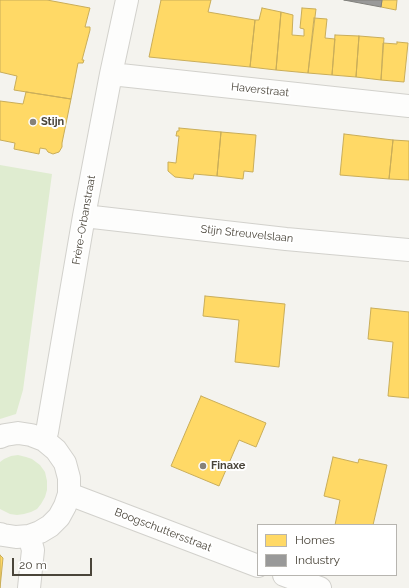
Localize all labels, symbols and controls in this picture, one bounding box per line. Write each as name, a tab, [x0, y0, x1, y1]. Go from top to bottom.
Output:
street label: Haverstraat	[230, 80, 290, 100]
place label: Stijn	[41, 115, 64, 129]
marker: Stijn	[28, 117, 38, 127]
street label: Frère-Orbanstraat	[70, 174, 98, 266]
street label: Stijn Streuvelslaan	[200, 223, 294, 245]
place label: Finaxe	[211, 459, 245, 473]
marker: Finaxe	[198, 461, 208, 471]
street label: Boogschuttersstraat	[113, 505, 213, 555]
legend	[257, 524, 397, 576]
text: Homes	[295, 533, 335, 547]
scale bar	[14, 550, 94, 576]
text: Industry	[295, 553, 340, 567]
text: 20 m	[19, 558, 47, 572]

